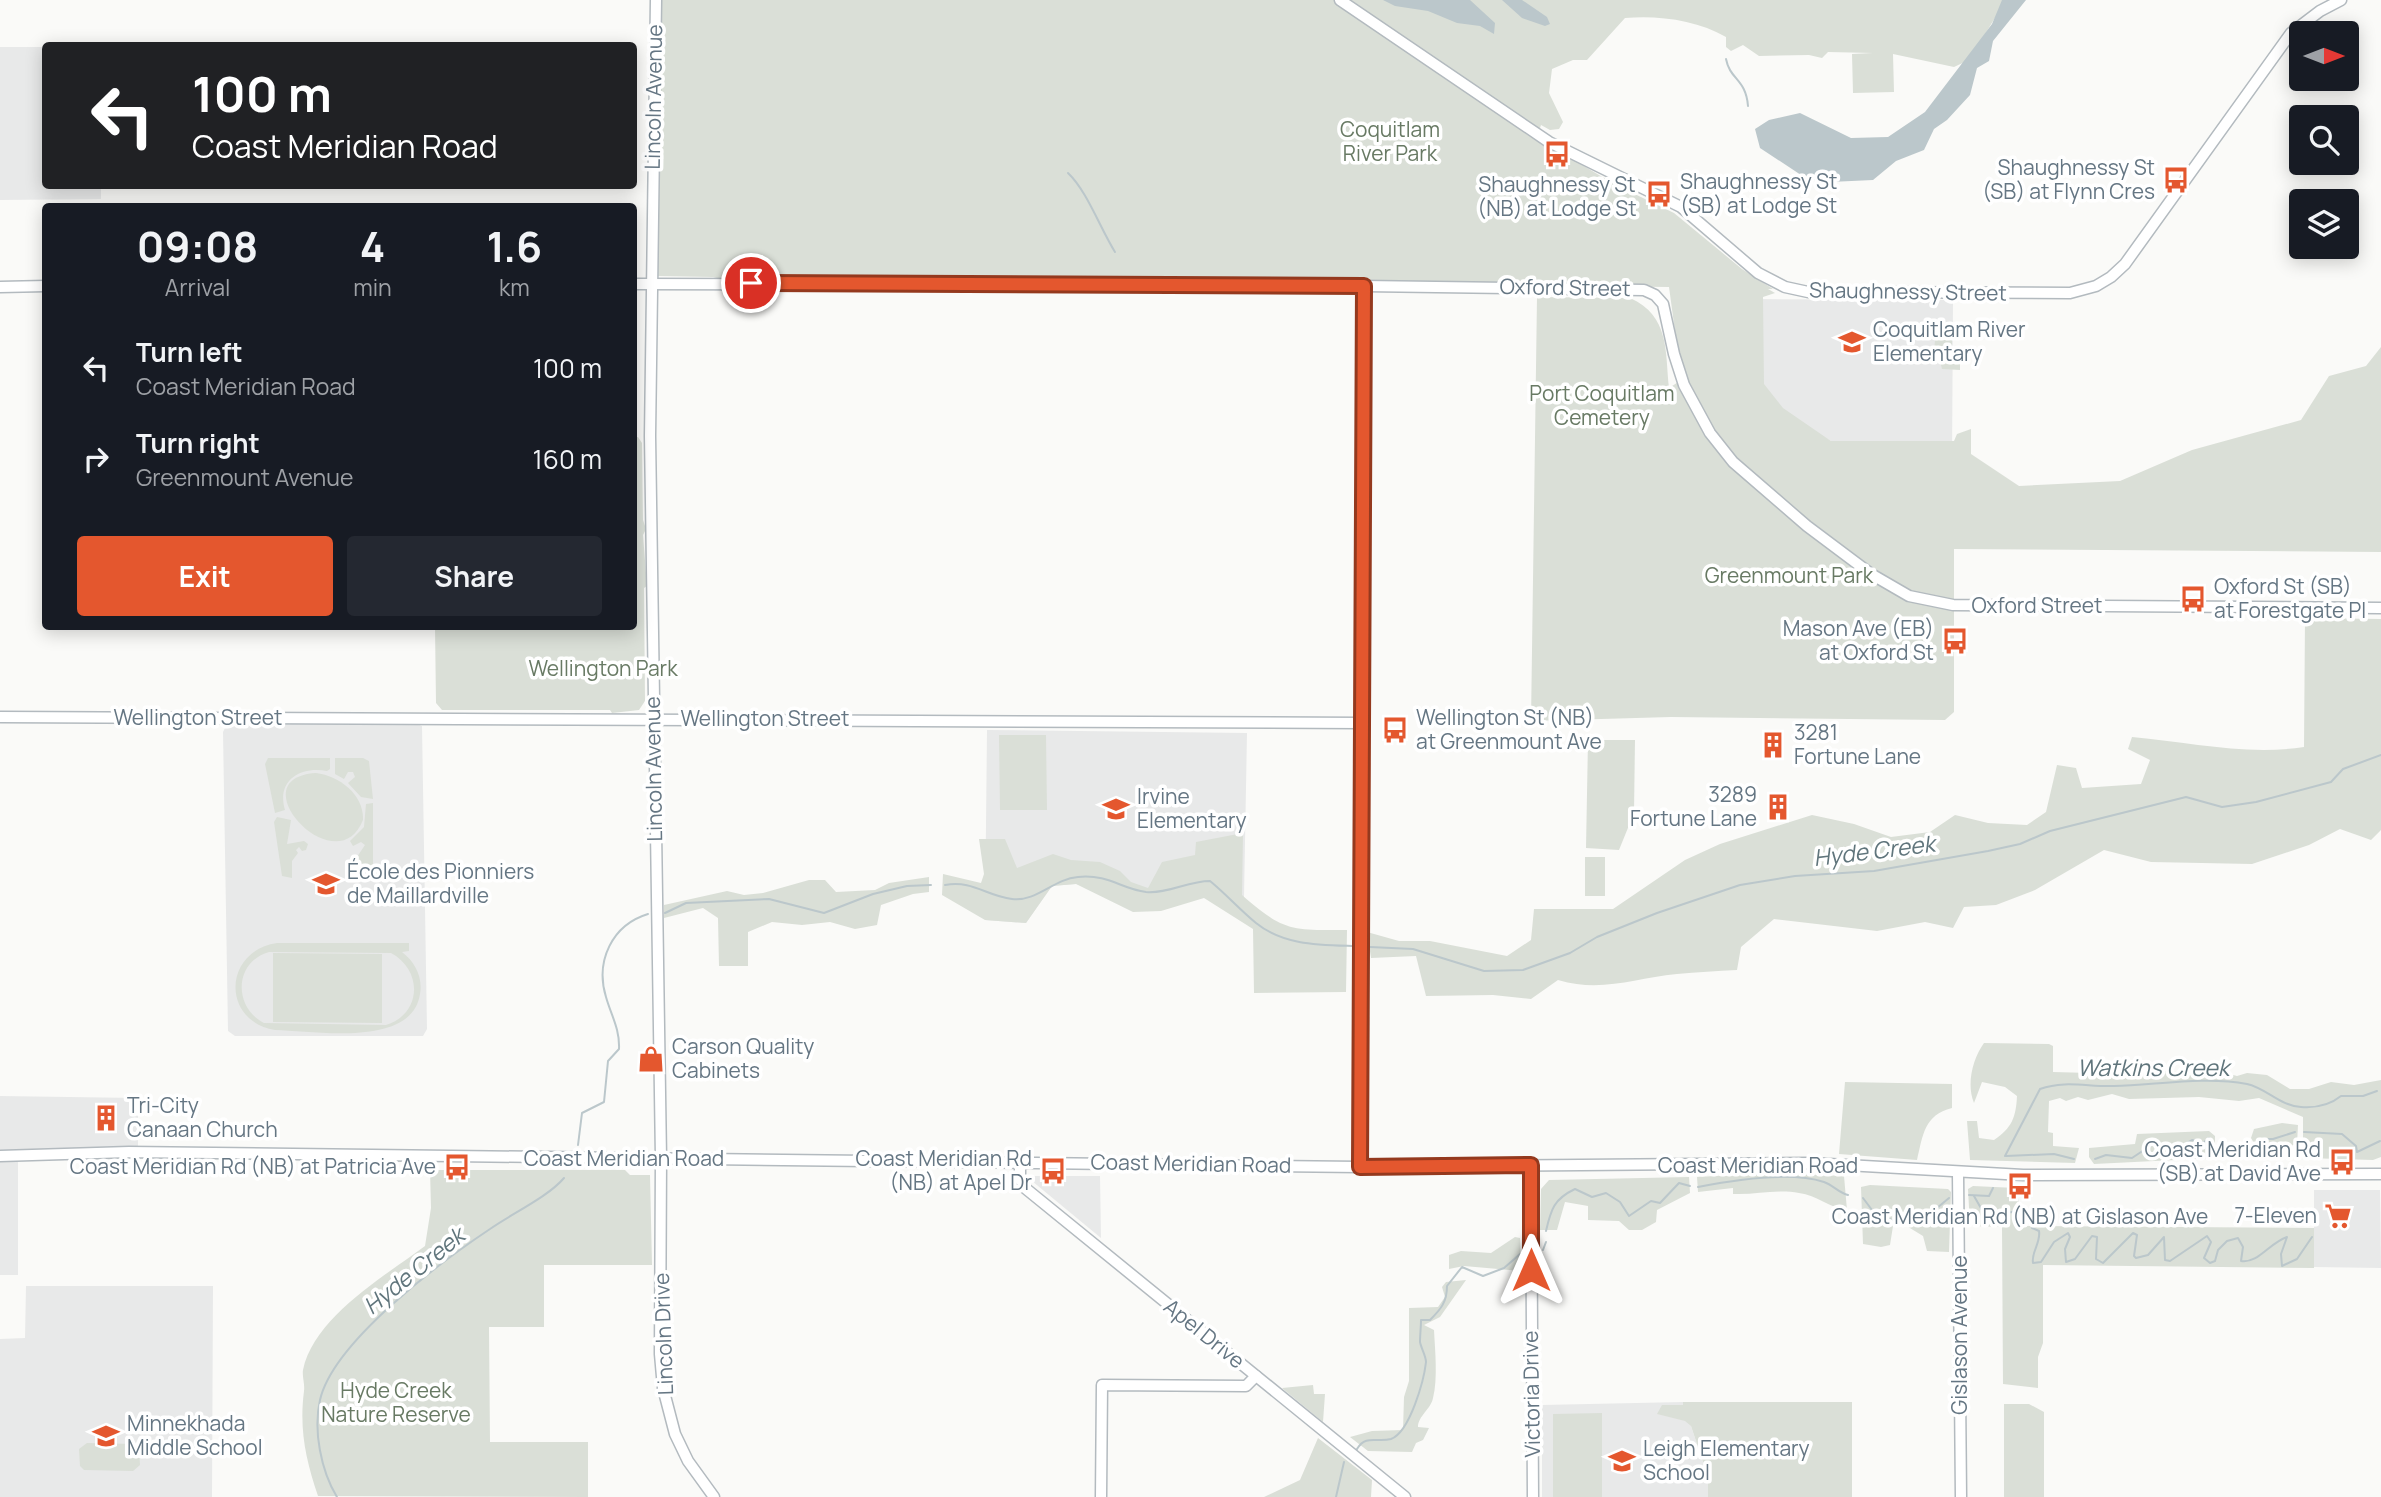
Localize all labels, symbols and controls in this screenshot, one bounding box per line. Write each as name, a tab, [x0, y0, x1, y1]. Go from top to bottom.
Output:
north arrow	[2289, 21, 2359, 91]
map controls	[2289, 21, 2359, 259]
street label: Lincoln Avenue	[638, 24, 668, 170]
text: 100 m	[192, 60, 332, 127]
icon: left	[77, 70, 168, 161]
button: search	[2289, 105, 2359, 175]
park label: Coquitlam River Park	[1340, 115, 1440, 167]
text: Coast Meridian Road	[192, 124, 498, 168]
bus stop icon: Shaughnessy St (NB) at Lodge St	[1542, 139, 1572, 169]
place label: Shaughnessy St (SB) at Flynn Cres	[1982, 153, 2155, 205]
bus stop icon: Shaughnessy St (SB) at Flynn Cres	[2161, 165, 2191, 195]
place label: Shaughnessy St (SB) at Lodge St	[1680, 167, 1837, 219]
place label: Shaughnessy St (NB) at Lodge St	[1477, 170, 1637, 222]
bus stop icon: Shaughnessy St (SB) at Lodge St	[1644, 179, 1674, 209]
button: layers	[2289, 189, 2359, 259]
text: 09:08	[137, 217, 258, 275]
text: 4	[360, 217, 385, 275]
text: 1.6	[487, 217, 542, 275]
pin	[721, 253, 781, 313]
icon: arrive	[732, 264, 770, 302]
text: Arrival	[165, 271, 230, 303]
text: min	[353, 271, 392, 303]
text: km	[499, 271, 530, 303]
street label: Oxford Street	[1499, 272, 1631, 302]
street label: Shaughnessy Street	[1809, 275, 2007, 307]
place label: Coquitlam River Elementary	[1873, 315, 2026, 367]
school or university icon: Coquitlam River Elementary	[1837, 327, 1867, 357]
text: Turn left	[136, 334, 243, 370]
icon: left	[77, 349, 115, 387]
text: 100 m	[533, 350, 602, 386]
text: Coast Meridian Road	[136, 370, 356, 402]
park label: Port Coquitlam Cemetery	[1529, 379, 1675, 431]
text: Turn right	[136, 425, 260, 461]
icon: right	[77, 440, 115, 478]
text: 160 m	[533, 441, 602, 477]
text: Greenmount Avenue	[136, 461, 353, 493]
button: Exit	[77, 536, 333, 616]
button: Share	[347, 536, 602, 616]
park label: Greenmount Park	[1705, 561, 1874, 589]
place label: Oxford St (SB) at Forestgate Pl	[2214, 572, 2366, 624]
bus stop icon: Oxford St (SB) at Forestgate Pl	[2178, 584, 2208, 614]
street label: Oxford Street	[1972, 591, 2102, 619]
place label: Mason Ave (EB) at Oxford St	[1783, 614, 1934, 666]
bus stop icon: Mason Ave (EB) at Oxford St	[1940, 626, 1970, 656]
park label: Wellington Park	[528, 654, 678, 682]
street label: Lincoln Avenue	[638, 696, 668, 842]
street label: Wellington Street	[113, 703, 283, 731]
place label: Wellington St (NB) at Greenmount Ave	[1416, 703, 1602, 755]
street label: Wellington Street	[680, 704, 850, 732]
bus stop icon: Wellington St (NB) at Greenmount Ave	[1380, 715, 1410, 745]
place label: 3281 Fortune Lane	[1794, 718, 1921, 770]
building icon: 3281 Fortune Lane	[1758, 730, 1788, 760]
place label: 3289 Fortune Lane	[1630, 780, 1757, 832]
place label: Irvine Elementary	[1137, 782, 1247, 834]
building icon: 3289 Fortune Lane	[1763, 792, 1793, 822]
school or university icon: Irvine Elementary	[1101, 794, 1131, 824]
water label: Hyde Creek	[1811, 826, 1940, 873]
place label: École des Pionniers de Maillardville	[347, 857, 534, 909]
school or university icon: École des Pionniers de Maillardville	[311, 869, 341, 899]
place label: Carson Quality Cabinets	[672, 1032, 814, 1084]
shop icon: Carson Quality Cabinets	[636, 1044, 666, 1074]
water label: Watkins Creek	[2077, 1051, 2233, 1083]
place label: Tri-City Canaan Church	[127, 1091, 278, 1143]
building icon: Tri-City Canaan Church	[91, 1103, 121, 1133]
place label: Coast Meridian Rd (SB) at David Ave	[2144, 1135, 2321, 1187]
street label: Coast Meridian Road	[524, 1144, 724, 1172]
place label: Coast Meridian Rd (NB) at Apel Dr	[855, 1144, 1032, 1196]
street label: Coast Meridian Road	[1090, 1147, 1292, 1179]
bus stop icon: Coast Meridian Rd (SB) at David Ave	[2327, 1147, 2357, 1177]
street label: Coast Meridian Road	[1658, 1151, 1858, 1179]
place label: Coast Meridian Rd (NB) at Patricia Ave	[70, 1152, 436, 1180]
bus stop icon: Coast Meridian Rd (NB) at Patricia Ave	[442, 1152, 472, 1182]
bus stop icon: Coast Meridian Rd (NB) at Apel Dr	[1038, 1156, 1068, 1186]
bus stop icon: Coast Meridian Rd (NB) at Gislason Ave	[2005, 1171, 2035, 1201]
place label: 7-Eleven	[2235, 1201, 2317, 1229]
supermarket icon: 7-Eleven	[2323, 1201, 2353, 1231]
place label: Coast Meridian Rd (NB) at Gislason Ave	[1832, 1202, 2208, 1230]
water label: Hyde Creek	[356, 1217, 474, 1321]
position arrow	[1494, 1233, 1568, 1307]
street label: Gislason Avenue	[1945, 1255, 1973, 1415]
street label: Lincoln Drive	[647, 1272, 679, 1396]
street label: Apel Drive	[1158, 1292, 1251, 1374]
street label: Victoria Drive	[1516, 1330, 1546, 1458]
park label: Hyde Creek Nature Reserve	[321, 1376, 471, 1428]
place label: Minnekhada Middle School	[127, 1409, 263, 1461]
school or university icon: Minnekhada Middle School	[91, 1421, 121, 1451]
place label: Leigh Elementary School	[1643, 1434, 1810, 1486]
school or university icon: Leigh Elementary School	[1607, 1446, 1637, 1476]

